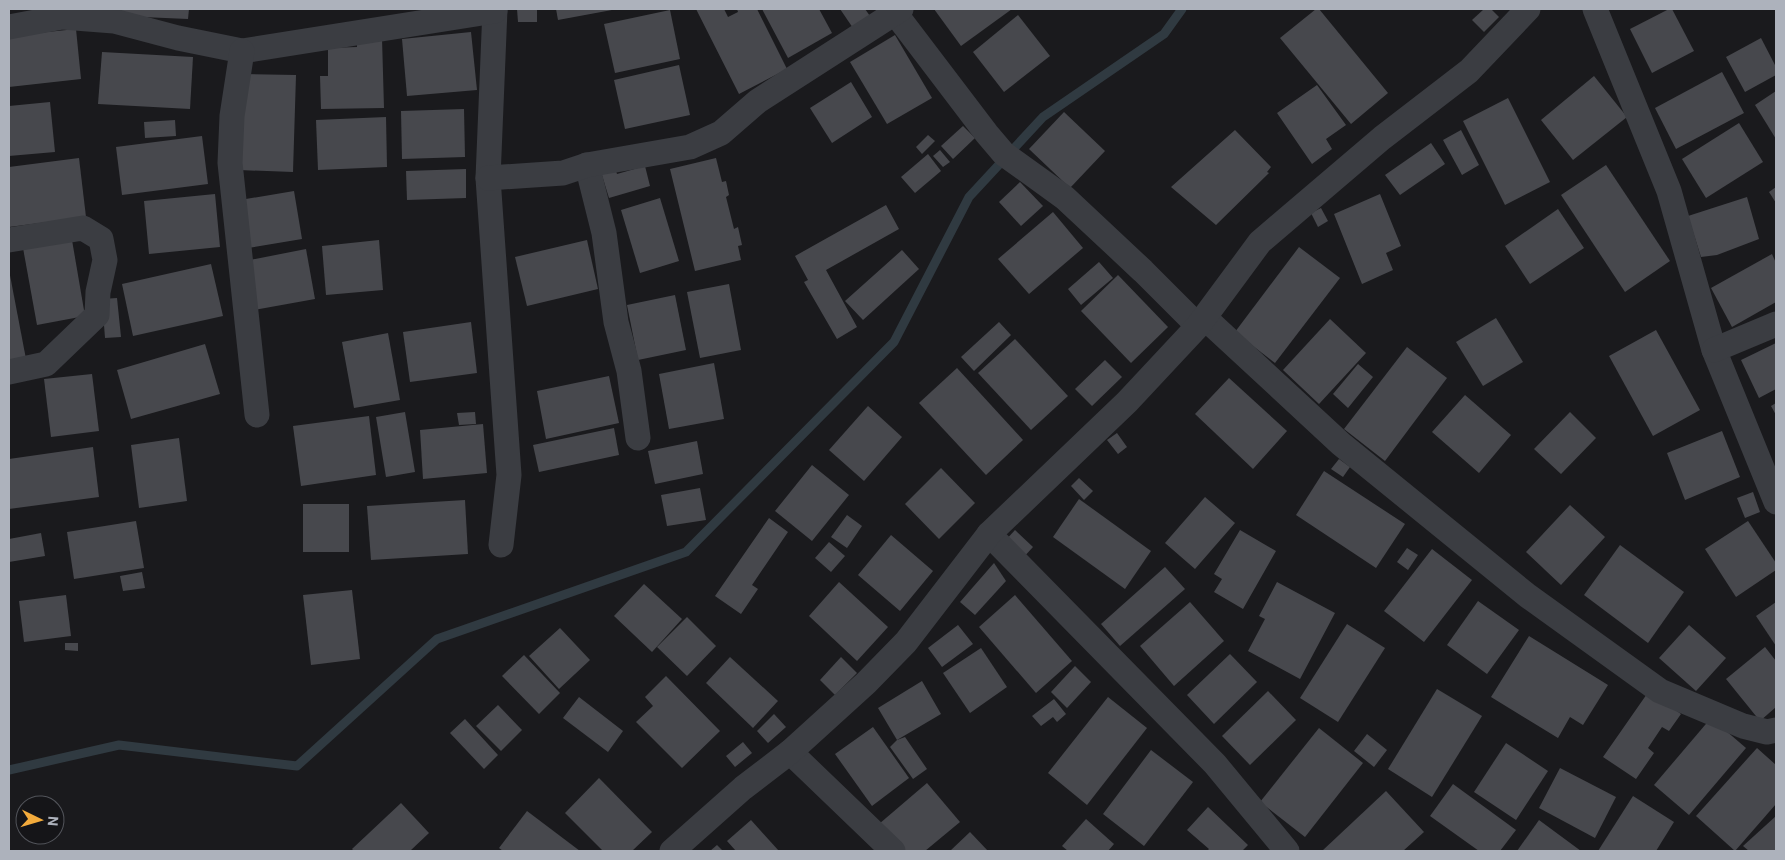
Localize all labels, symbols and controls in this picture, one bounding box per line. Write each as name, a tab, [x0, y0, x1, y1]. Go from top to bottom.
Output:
north arrow	[15, 795, 65, 845]
text: N	[45, 816, 61, 827]

